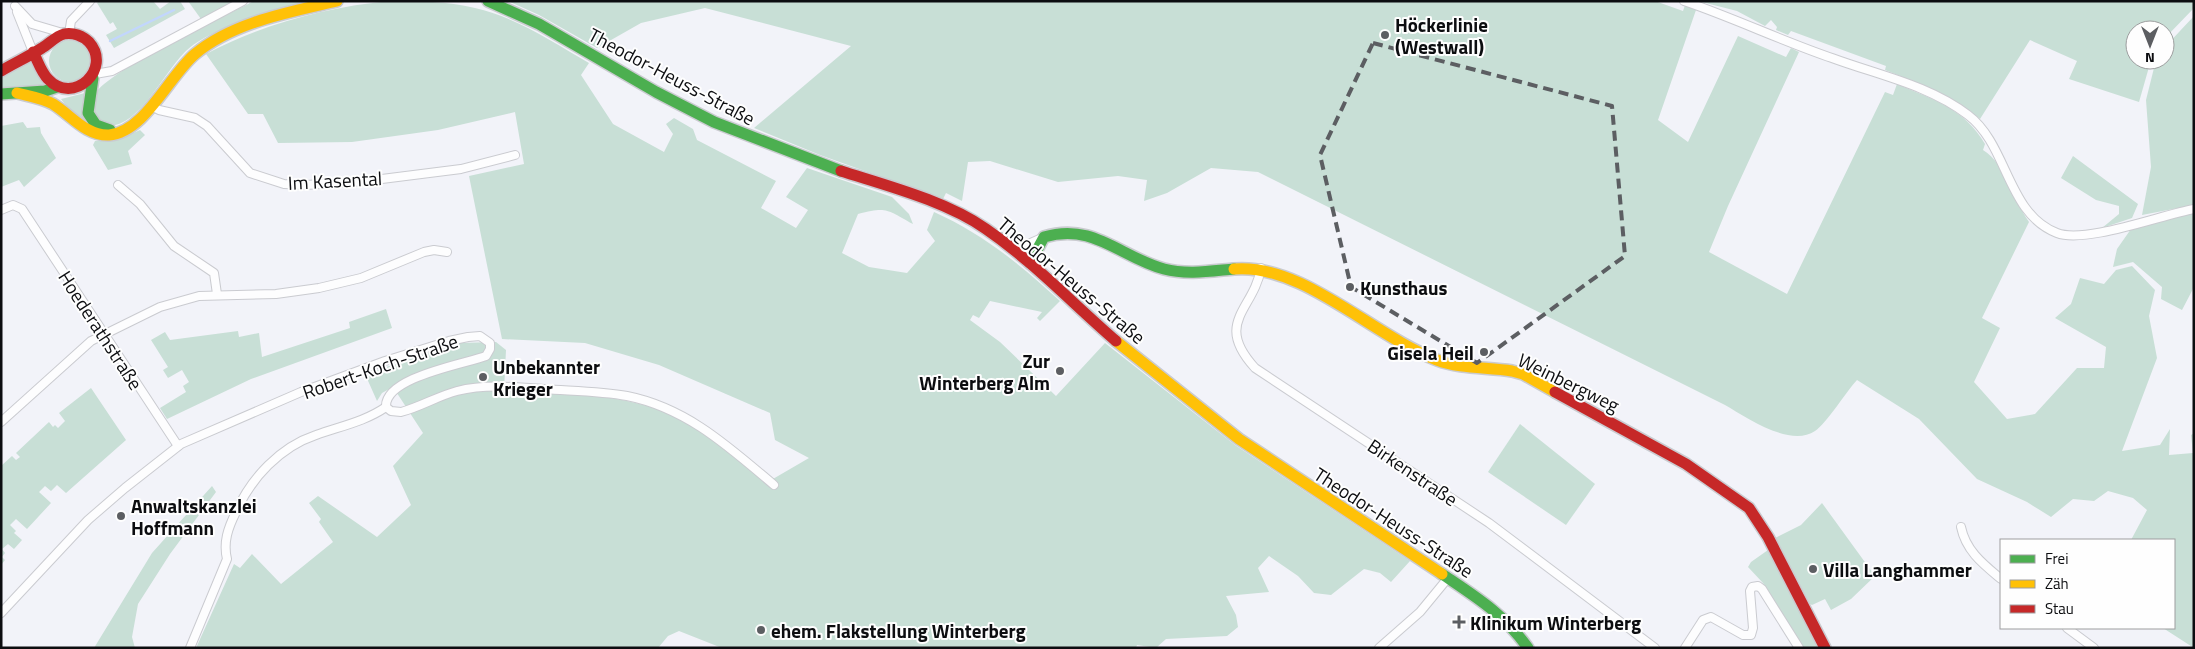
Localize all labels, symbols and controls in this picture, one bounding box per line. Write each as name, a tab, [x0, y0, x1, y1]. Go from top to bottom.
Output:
place label: Höckerlinie (Westwall)	[1395, 10, 1488, 61]
street label: Theodor-Heuss-Straße	[584, 20, 760, 132]
north arrow	[2125, 20, 2175, 70]
marker: Höckerlinie (Westwall)	[1379, 29, 1391, 41]
text: N	[2145, 48, 2155, 69]
street label: Im Kasental	[287, 163, 383, 197]
street label: Theodor-Heuss-Straße	[992, 209, 1152, 351]
street label: Hoederathstraße	[52, 265, 150, 395]
place label: Kunsthaus	[1360, 273, 1448, 302]
marker: Kunsthaus	[1344, 281, 1356, 293]
street label: Robert-Koch-Straße	[298, 326, 462, 406]
place label: Gisela Heil	[1387, 338, 1474, 367]
street label: Weinbergweg	[1513, 345, 1625, 419]
place label: Zur Winterberg Alm	[919, 346, 1050, 397]
marker: Gisela Heil	[1478, 346, 1490, 358]
place label: Unbekannter Krieger	[493, 352, 600, 403]
marker: Zur Winterberg Alm	[1054, 365, 1066, 377]
marker: Unbekannter Krieger	[477, 371, 489, 383]
street label: Birkenstraße	[1362, 431, 1464, 513]
street label: Theodor-Heuss-Straße	[1309, 459, 1479, 585]
place label: Anwaltskanzlei Hoffmann	[131, 491, 257, 542]
marker: Anwaltskanzlei Hoffmann	[115, 510, 127, 522]
legend	[2000, 539, 2175, 629]
text: Frei	[2045, 547, 2068, 570]
place label: Villa Langhammer	[1823, 555, 1972, 584]
marker: Villa Langhammer	[1807, 563, 1819, 575]
text: Zäh	[2045, 572, 2069, 595]
text: Stau	[2045, 597, 2074, 620]
place label: Klinikum Winterberg	[1470, 608, 1641, 637]
marker: Klinikum Winterberg	[1452, 615, 1466, 629]
place label: ehem. Flakstellung Winterberg	[771, 616, 1026, 645]
marker: ehem. Flakstellung Winterberg	[755, 624, 767, 636]

